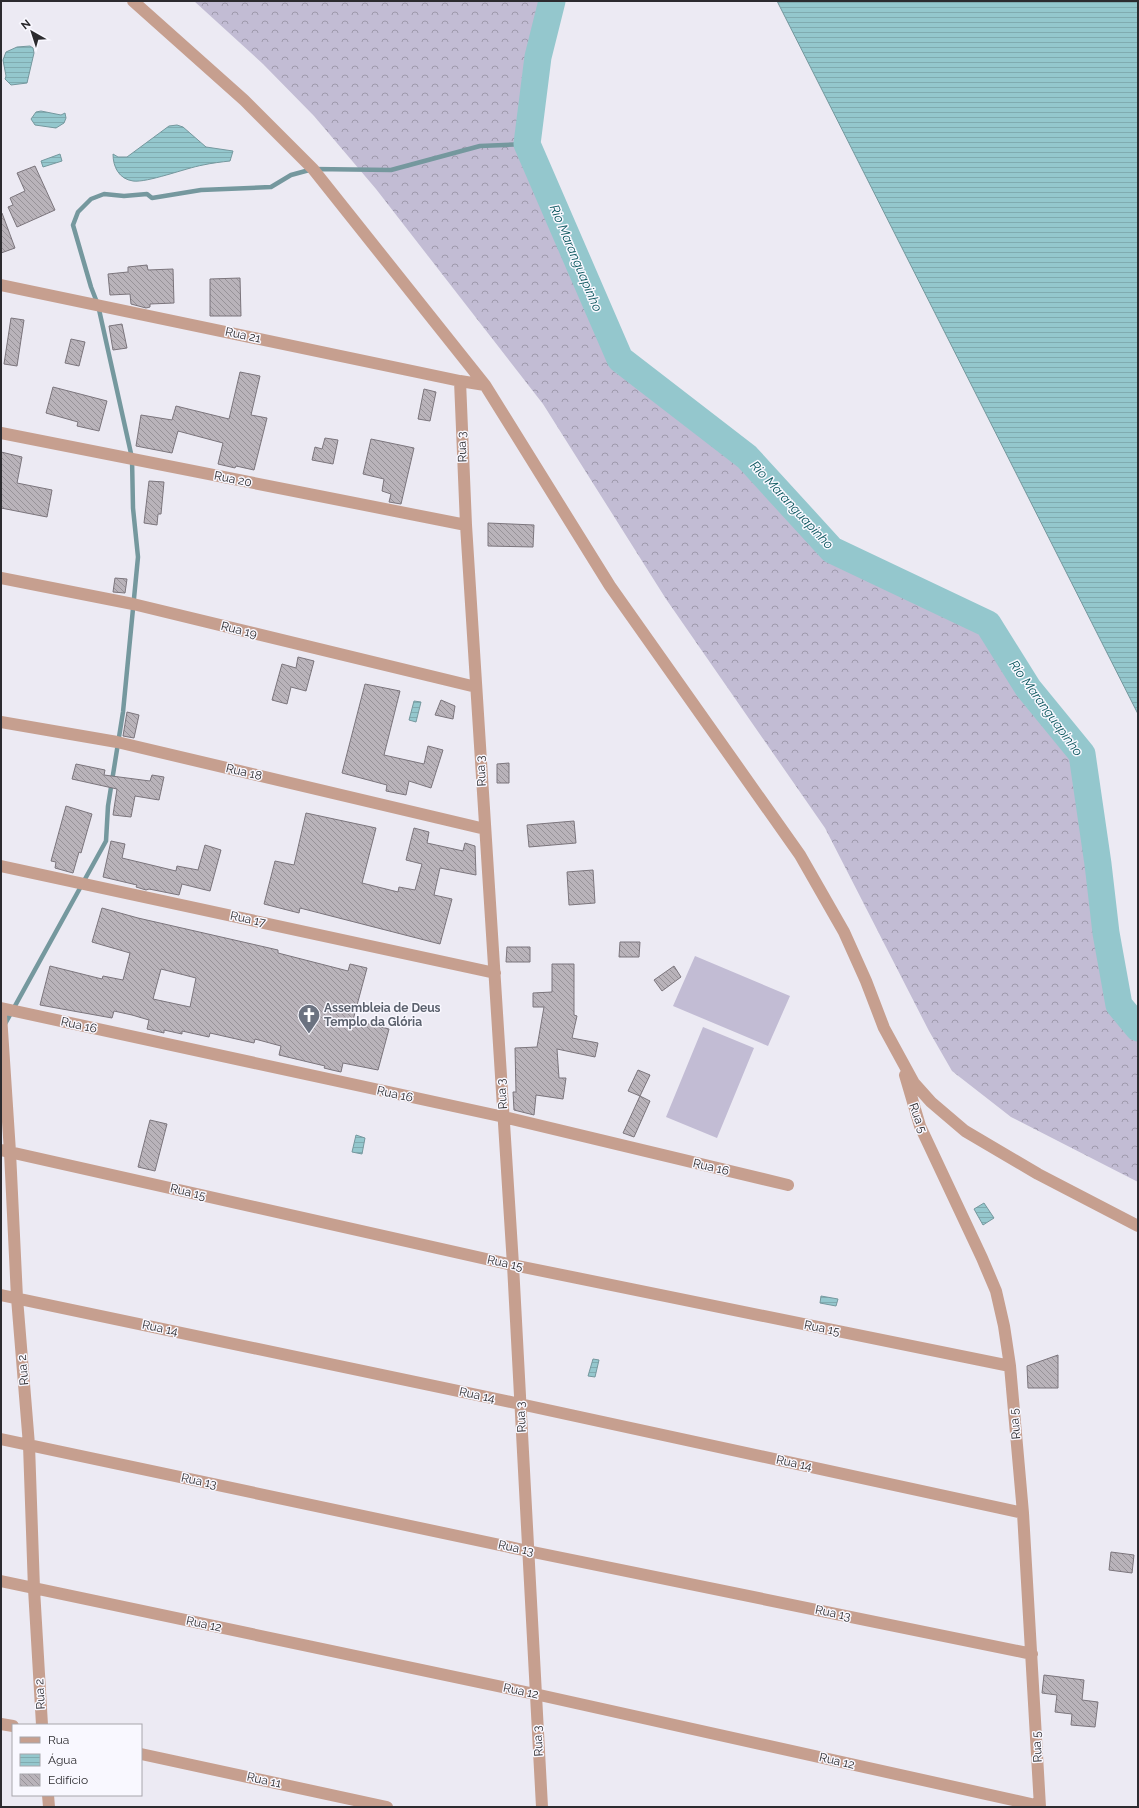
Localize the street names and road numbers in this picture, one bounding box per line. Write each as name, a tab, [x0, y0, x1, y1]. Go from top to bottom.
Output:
street label: Rua 21	[224, 324, 262, 346]
street label: Rua 3	[454, 431, 470, 463]
street label: Rua 20	[213, 468, 253, 490]
street label: Rua 19	[220, 619, 258, 641]
street label: Rua 3	[473, 755, 489, 787]
street label: Rua 18	[225, 761, 263, 783]
street label: Rua 17	[229, 908, 268, 930]
street label: Rua 16	[60, 1014, 98, 1036]
street label: Rua 3	[494, 1078, 510, 1110]
street label: Rua 16	[376, 1083, 414, 1105]
street label: Rua 5	[906, 1101, 930, 1135]
street label: Rua 16	[691, 1156, 731, 1178]
street label: Rua 15	[169, 1181, 208, 1203]
street label: Rua 15	[486, 1252, 525, 1274]
street label: Rua 14	[141, 1317, 180, 1339]
street label: Rua 15	[803, 1318, 842, 1338]
street label: Rua 2	[15, 1354, 31, 1386]
street label: Rua 14	[458, 1384, 497, 1406]
street label: Rua 3	[513, 1401, 529, 1433]
street label: Rua 5	[1007, 1407, 1023, 1440]
street label: Rua 14	[775, 1452, 814, 1474]
street label: Rua 13	[180, 1470, 218, 1492]
street label: Rua 13	[497, 1537, 535, 1559]
street label: Rua 13	[814, 1602, 852, 1624]
street label: Rua 12	[185, 1613, 223, 1635]
street label: Rua 2	[32, 1678, 48, 1710]
street label: Rua 12	[502, 1680, 540, 1702]
street label: Rua 3	[530, 1725, 546, 1757]
street label: Rua 5	[1029, 1731, 1045, 1763]
street label: Rua 12	[818, 1750, 856, 1772]
street label: Rua 11	[246, 1770, 282, 1790]

